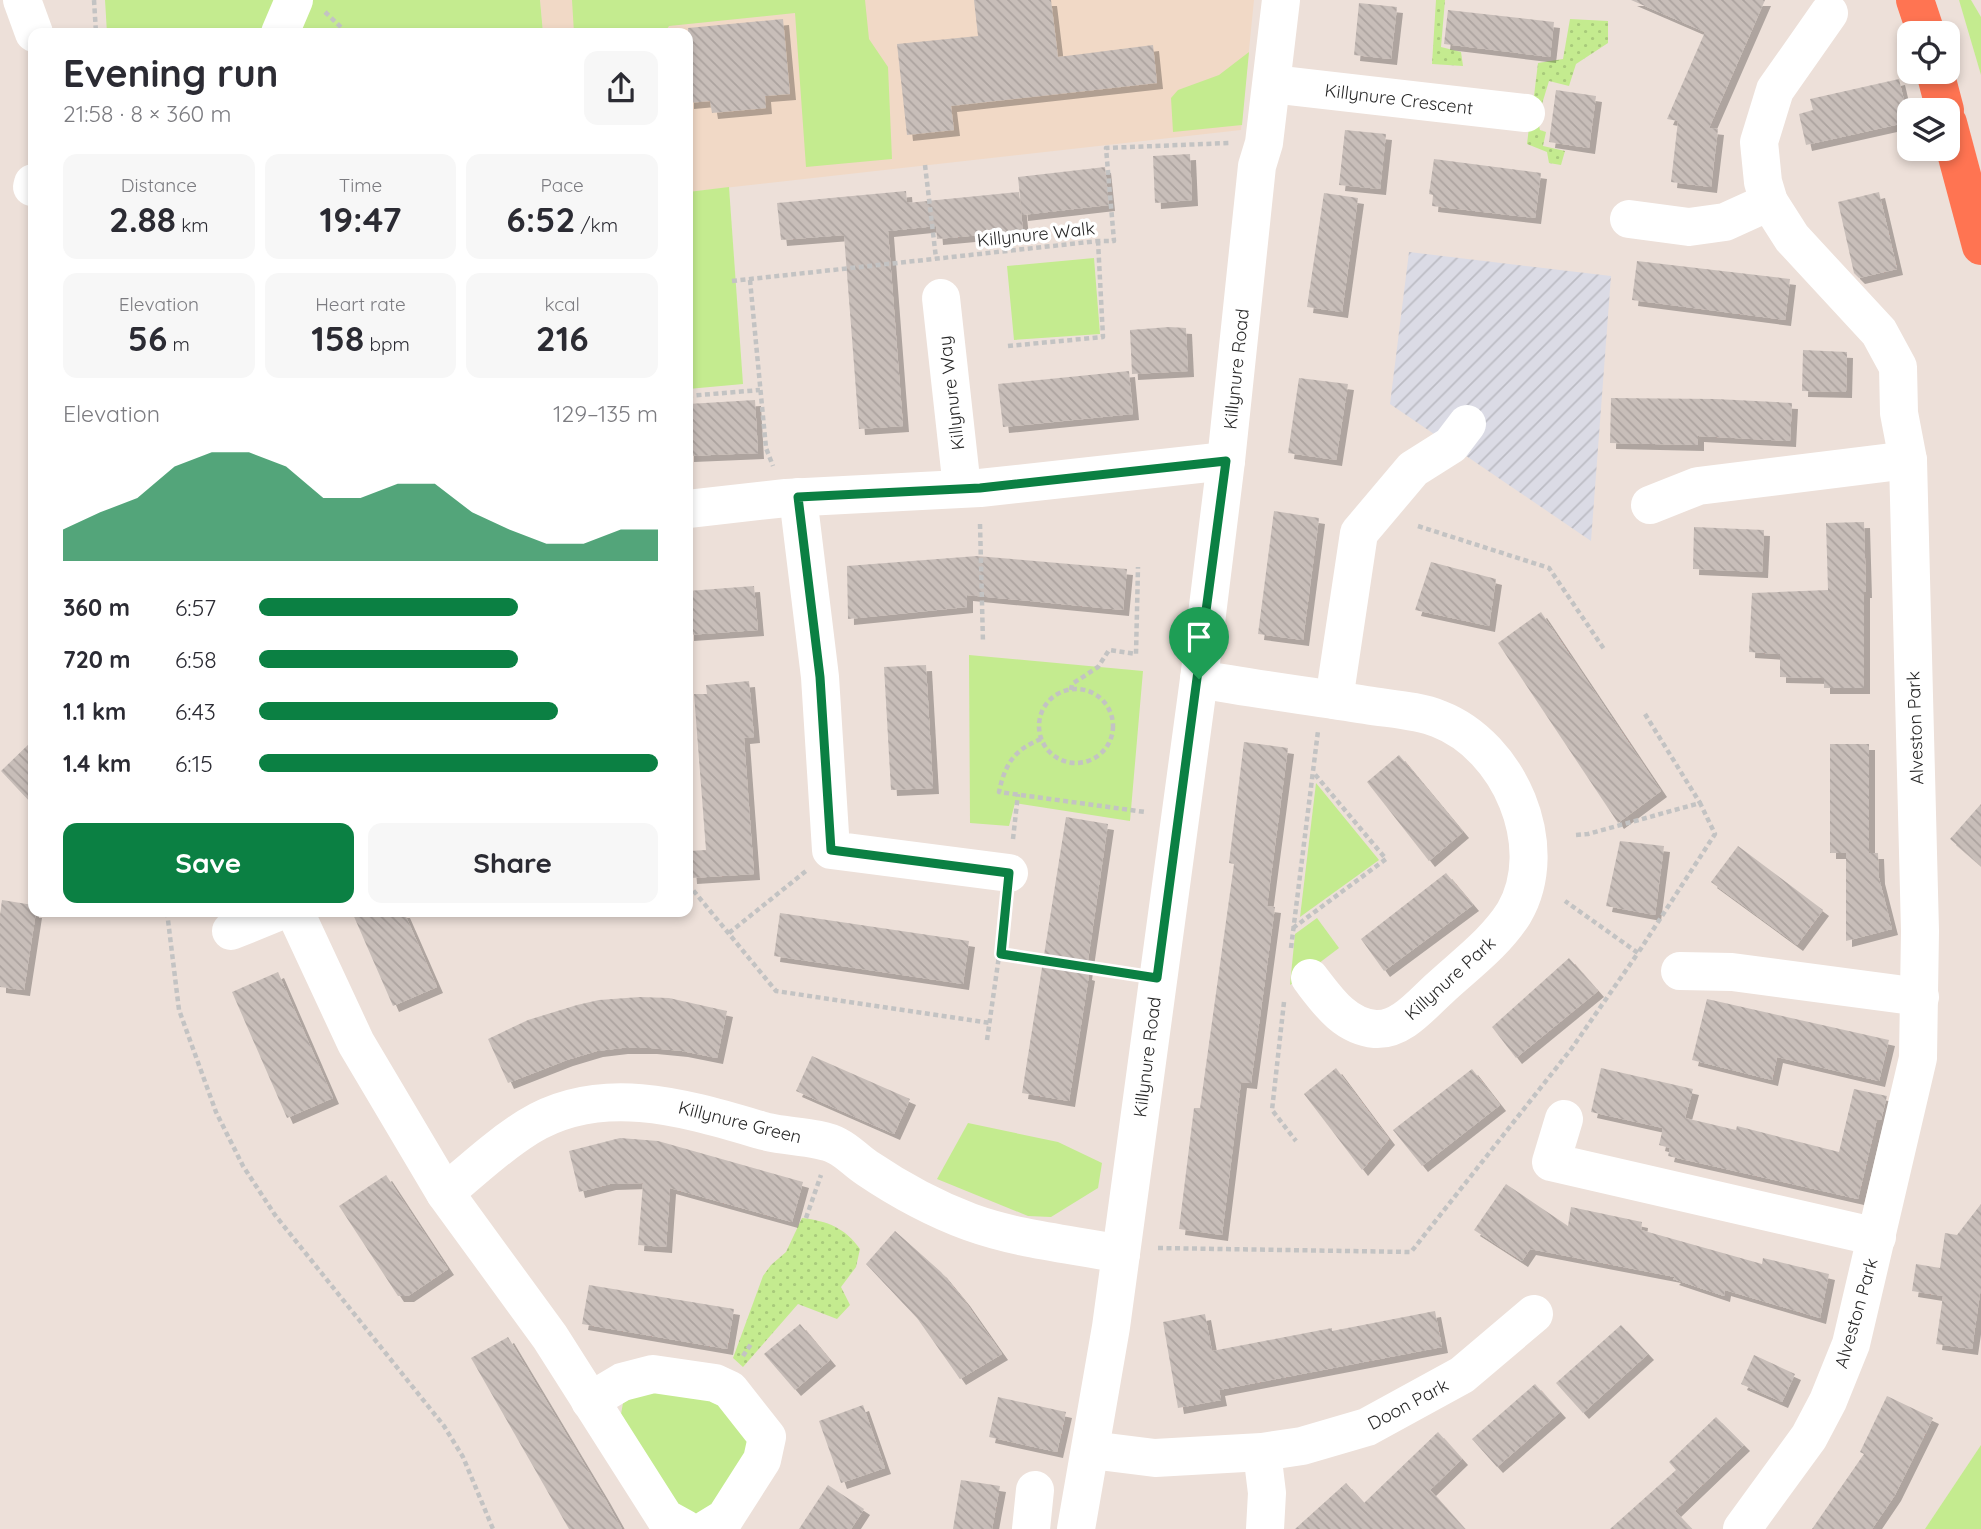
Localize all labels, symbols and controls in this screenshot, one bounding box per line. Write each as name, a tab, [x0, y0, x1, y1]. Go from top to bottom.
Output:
map controls	[1897, 21, 1960, 161]
button: locate	[1897, 21, 1960, 84]
text: Evening run	[63, 49, 278, 97]
button: share	[584, 51, 658, 125]
street label: Killynure Crescent	[1323, 78, 1475, 120]
button: layers	[1897, 98, 1960, 161]
text: 21:58 · 8 × 360 m	[63, 99, 232, 128]
text: Distance	[121, 173, 197, 197]
text: Time	[339, 173, 382, 197]
text: Pace	[541, 173, 584, 197]
text: 2.88	[109, 197, 176, 241]
text: 19:47	[320, 197, 401, 241]
text: 6:52	[506, 197, 575, 241]
text: km	[176, 213, 209, 237]
text: /km	[575, 213, 618, 237]
street label: Killynure Walk	[976, 216, 1096, 252]
text: Elevation	[119, 292, 199, 316]
text: Heart rate	[315, 292, 406, 316]
text: kcal	[544, 292, 580, 316]
street label: Killynure Road	[1218, 308, 1254, 430]
text: 56	[128, 316, 167, 360]
text: 158	[311, 316, 364, 360]
text: 216	[536, 316, 589, 360]
text: m	[167, 332, 190, 356]
text: bpm	[364, 332, 410, 356]
street label: Killynure Way	[933, 335, 969, 451]
text: Elevation	[63, 399, 160, 428]
text: 129–135 m	[553, 399, 658, 428]
text: 360 m	[63, 593, 130, 622]
text: 6:57	[175, 593, 216, 622]
pin	[1169, 607, 1229, 679]
icon: arrive	[1180, 618, 1218, 656]
text: 720 m	[63, 645, 130, 674]
text: 6:58	[175, 645, 217, 674]
street label: Alveston Park	[1902, 671, 1928, 785]
text: 1.1 km	[63, 697, 126, 726]
text: 6:43	[175, 697, 216, 726]
text: 1.4 km	[63, 749, 131, 778]
text: 6:15	[175, 749, 213, 778]
button: Save	[63, 823, 354, 903]
button: Share	[368, 823, 658, 903]
street label: Killynure Park	[1400, 931, 1500, 1025]
street label: Killynure Road	[1128, 995, 1166, 1119]
street label: Killynure Green	[676, 1096, 804, 1148]
street label: Alveston Park	[1829, 1255, 1883, 1371]
street label: Doon Park	[1364, 1373, 1452, 1435]

